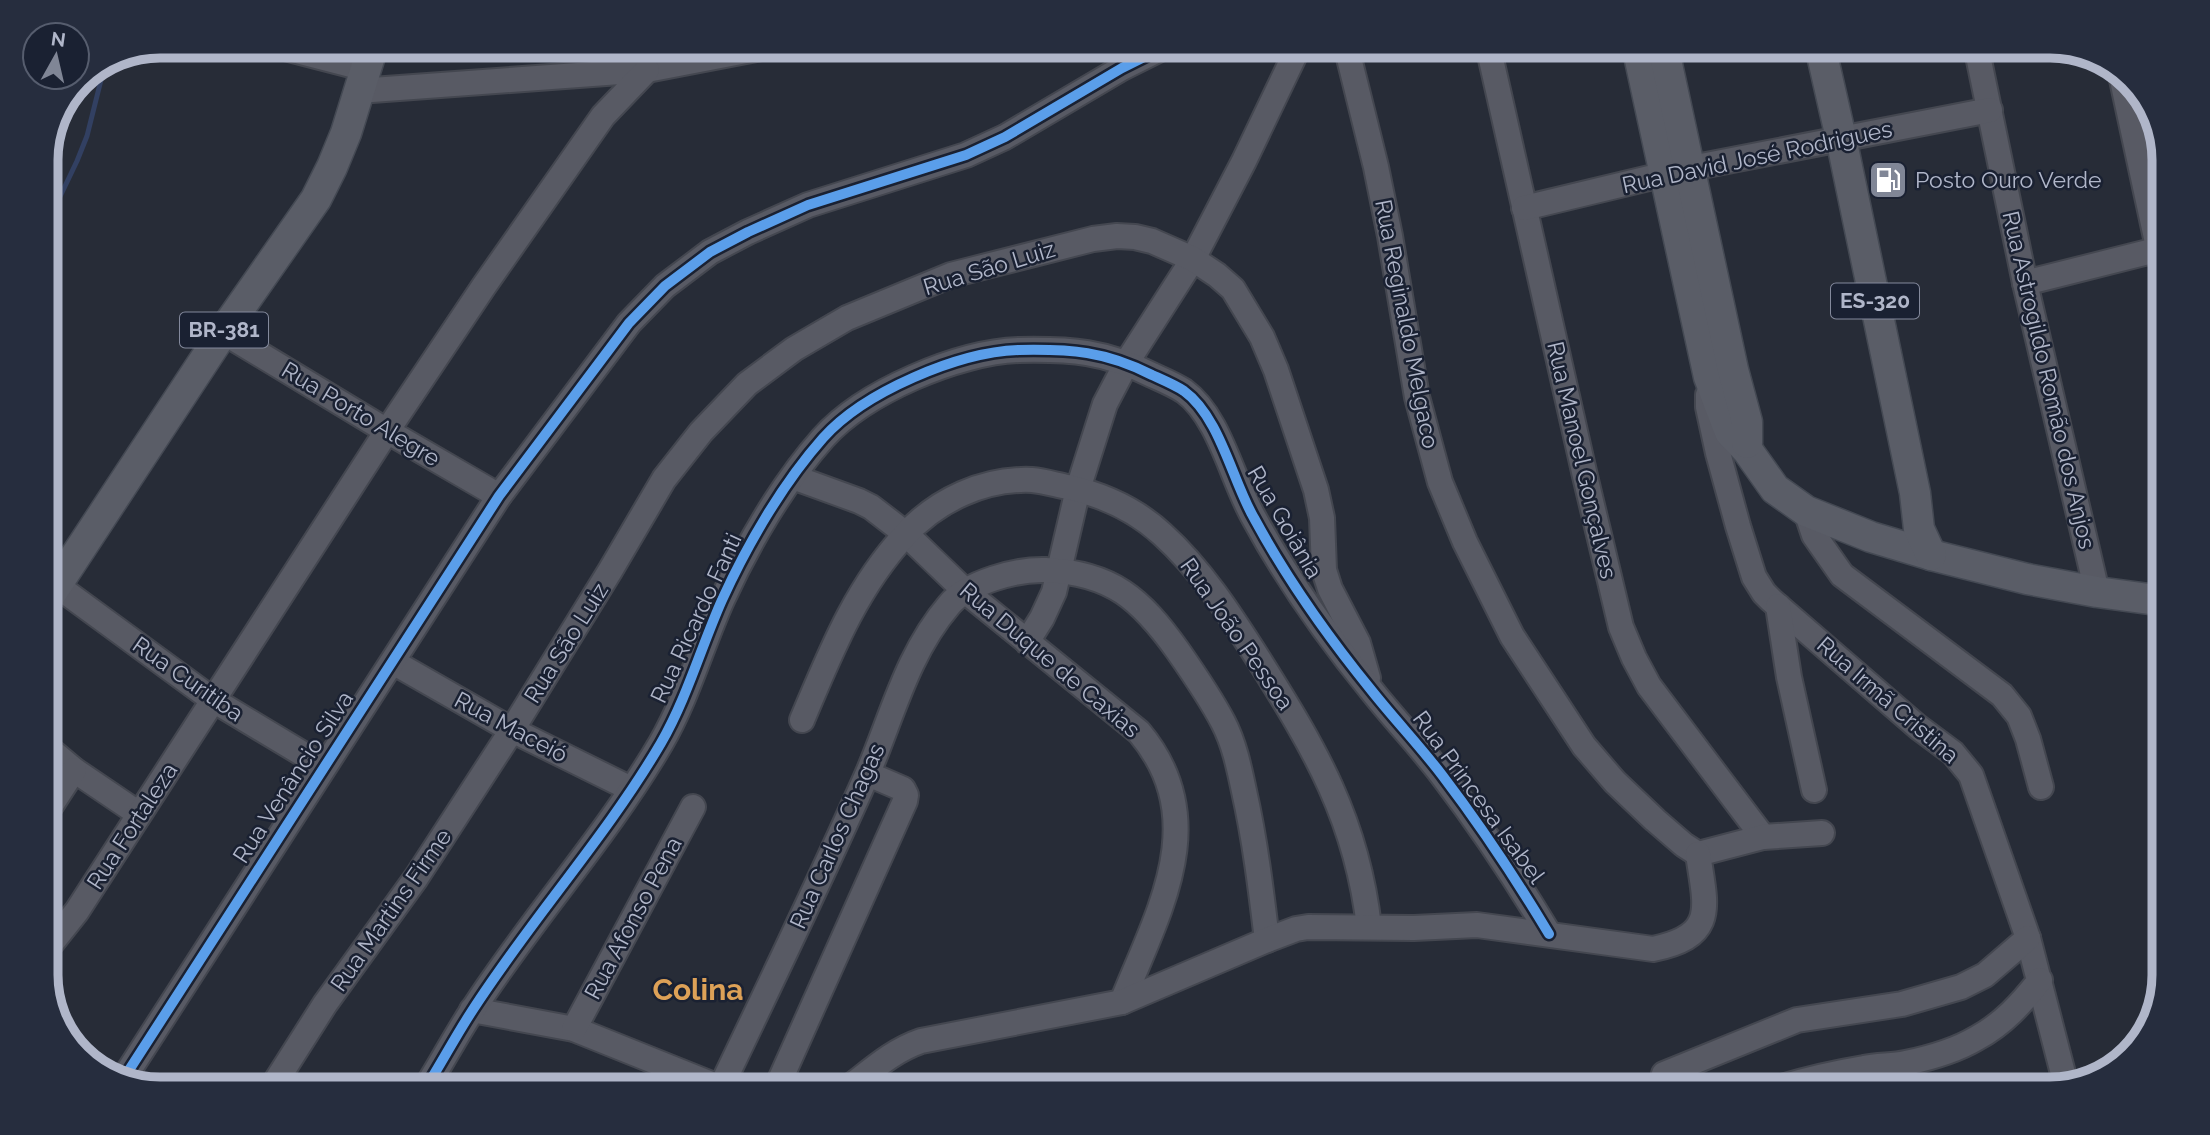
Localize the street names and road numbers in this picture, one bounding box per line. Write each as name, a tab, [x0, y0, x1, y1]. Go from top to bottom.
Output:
street label: Rua David José Rodrigues	[1619, 115, 1894, 198]
street label: Rua Reginaldo Melgaco	[1370, 197, 1445, 451]
street label: Rua Astrogildo Romão dos Anjos	[1997, 208, 2102, 551]
street label: Rua São Luiz	[920, 235, 1058, 300]
road number: ES-320	[1831, 284, 1919, 318]
road number: BR-381	[180, 312, 268, 348]
street label: Rua Manoel Gonçalves	[1542, 339, 1623, 581]
street label: Rua Porto Alegre	[277, 356, 445, 471]
street label: Rua Goiânia	[1242, 461, 1329, 583]
street label: Rua Ricardo Fanti	[644, 529, 747, 707]
street label: Rua João Pessoa	[1175, 553, 1300, 715]
street label: Rua Duque de Caxias	[955, 576, 1146, 743]
street label: Rua São Luiz	[518, 578, 613, 708]
street label: Rua Curitiba	[128, 631, 249, 727]
street label: Rua Irmã Cristina	[1812, 631, 1965, 768]
street label: Rua Maceió	[450, 685, 572, 768]
street label: Rua Venâncio Silva	[227, 686, 358, 868]
street label: Rua Princesa Isabel	[1408, 705, 1551, 889]
street label: Rua Carlos Chagas	[784, 739, 890, 933]
street label: Rua Fortaleza	[81, 758, 182, 894]
street label: Rua Martins Firme	[324, 823, 457, 996]
street label: Rua Afonso Pena	[578, 832, 687, 1004]

